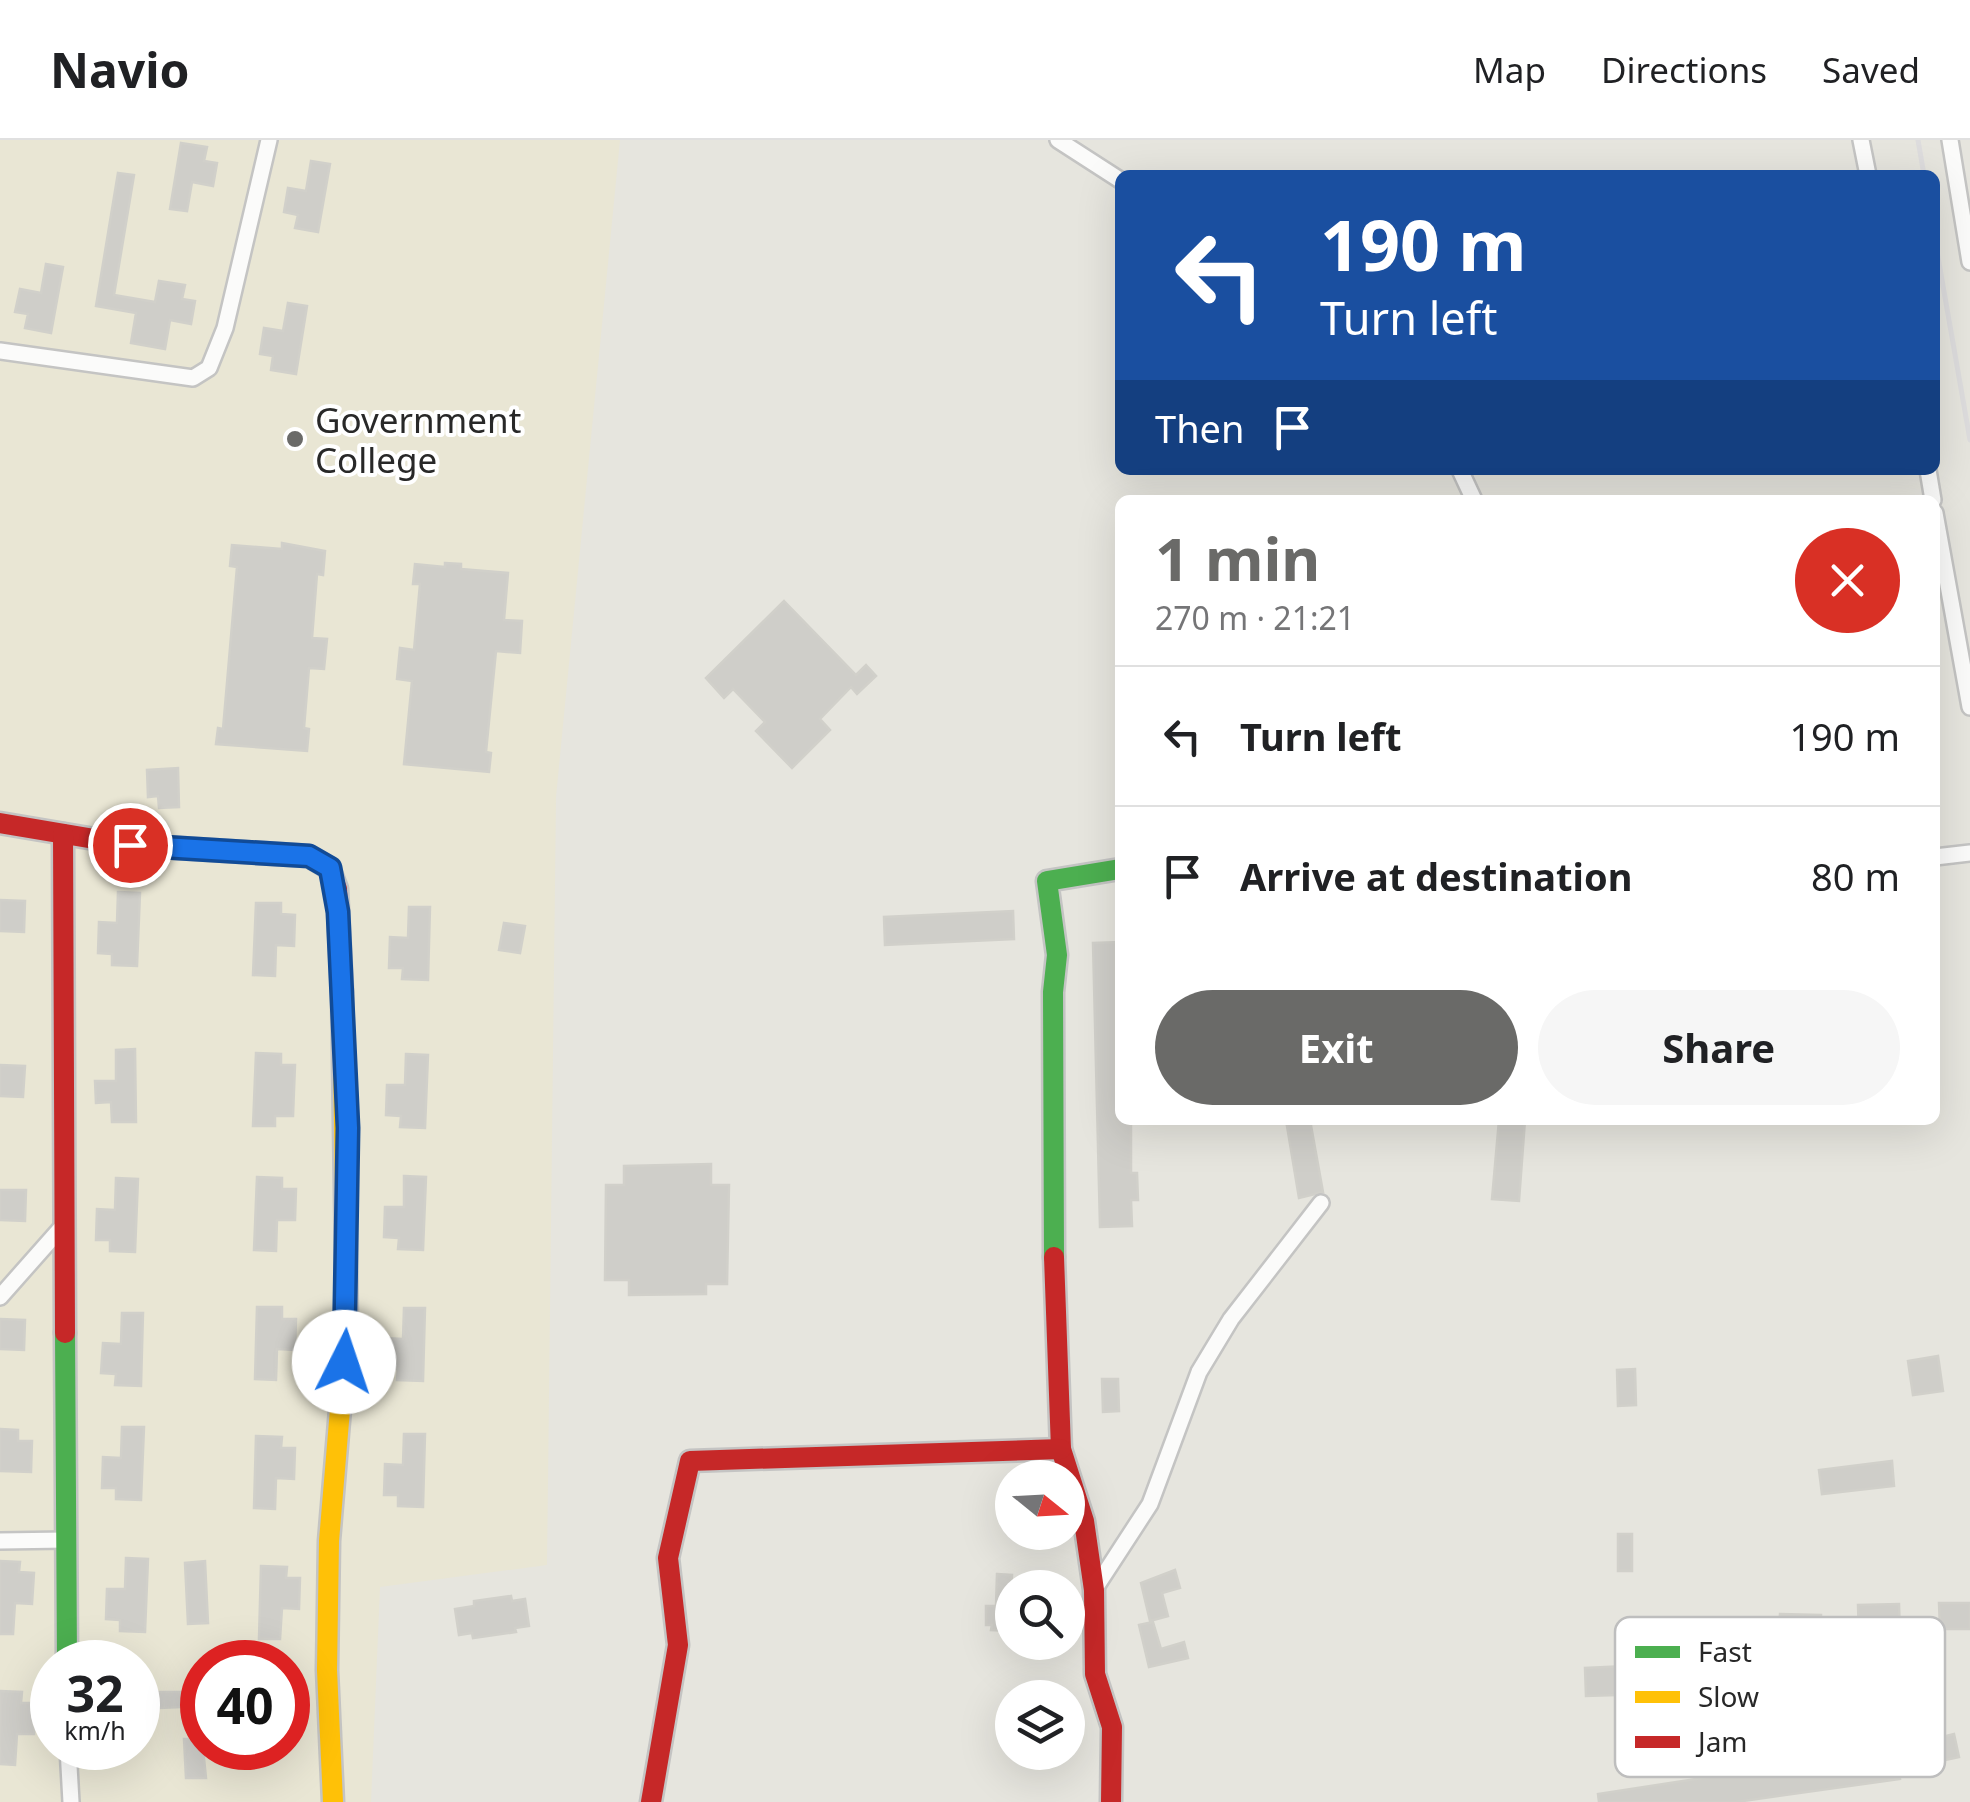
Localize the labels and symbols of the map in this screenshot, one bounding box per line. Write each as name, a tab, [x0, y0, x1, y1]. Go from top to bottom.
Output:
place label: Government College	[315, 396, 521, 483]
marker: Government College	[284, 428, 306, 450]
pin	[88, 803, 173, 888]
position arrow	[292, 1310, 396, 1414]
north arrow	[995, 1460, 1085, 1550]
legend	[1615, 1617, 1945, 1777]
text: Fast	[1698, 1632, 1752, 1670]
speed limit sign: 40	[180, 1640, 310, 1770]
text: Slow	[1698, 1677, 1759, 1715]
text: Jam	[1695, 1722, 1748, 1760]

